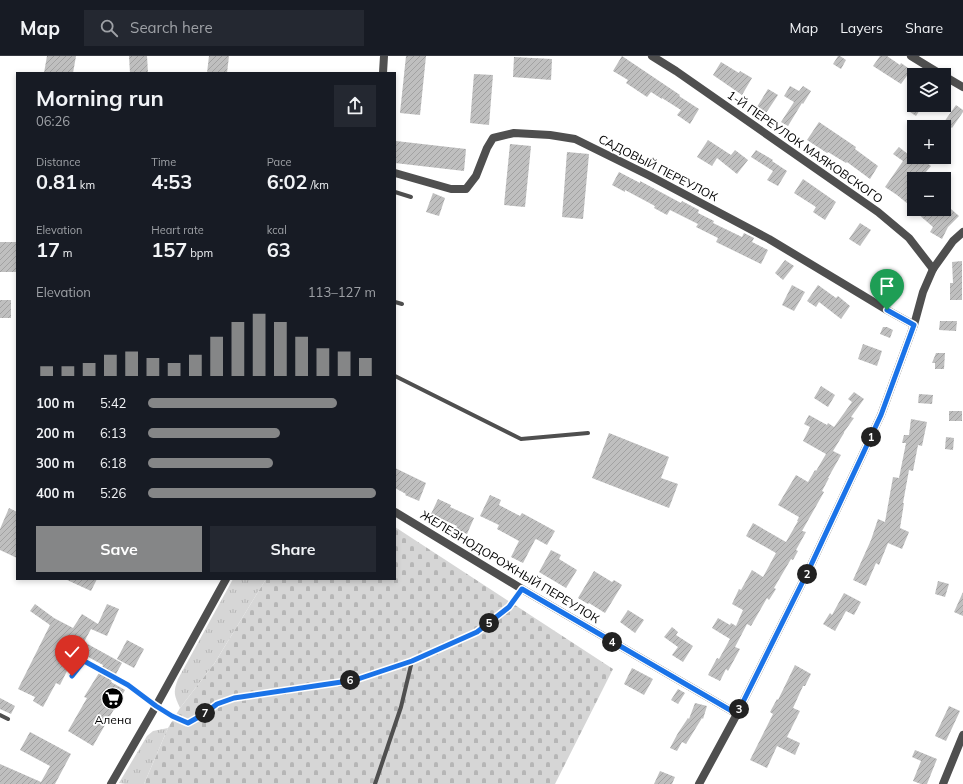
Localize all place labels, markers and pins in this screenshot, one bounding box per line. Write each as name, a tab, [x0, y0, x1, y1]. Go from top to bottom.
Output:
pin	[870, 269, 904, 310]
pin: 1	[861, 427, 881, 447]
pin: 2	[797, 564, 817, 584]
pin: 5	[479, 613, 499, 633]
pin: 4	[602, 632, 622, 652]
pin	[55, 635, 89, 676]
pin: 6	[340, 670, 360, 690]
supermarket icon: Алена	[100, 686, 126, 712]
pin: 3	[729, 699, 749, 719]
pin: 7	[195, 703, 215, 723]
place label: Алена	[94, 712, 132, 727]

